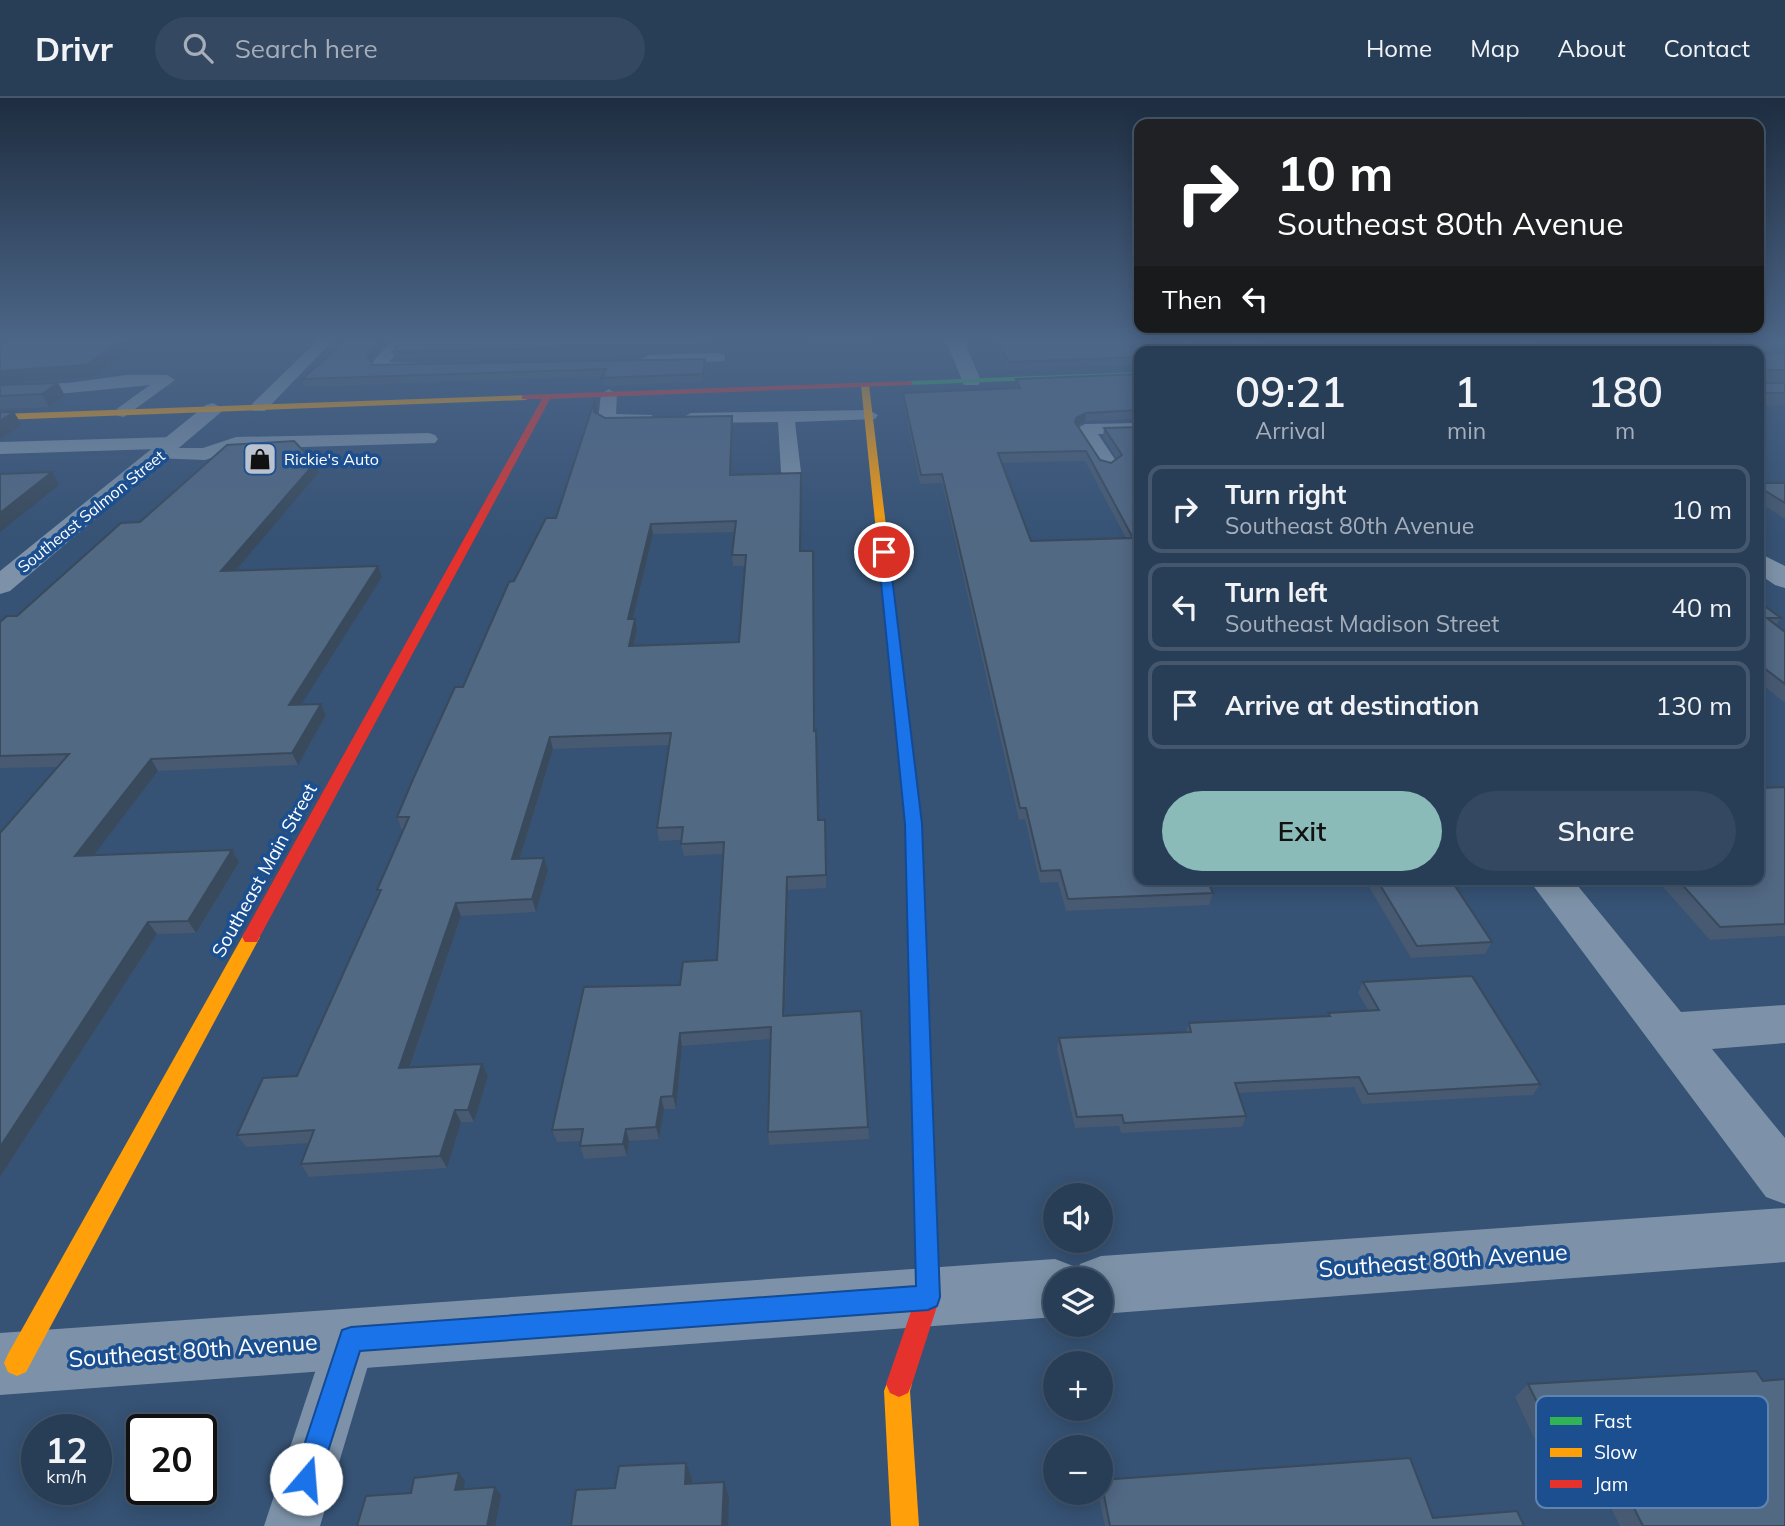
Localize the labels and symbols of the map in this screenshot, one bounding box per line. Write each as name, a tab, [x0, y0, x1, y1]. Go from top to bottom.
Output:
shop icon: Rickie's Auto	[241, 440, 279, 478]
street label: Southeast Salmon Street	[13, 445, 169, 577]
place label: Rickie's Auto	[284, 449, 379, 469]
pin	[854, 522, 914, 582]
street label: Southeast Main Street	[206, 779, 322, 961]
street label: Southeast 80th Avenue	[1318, 1237, 1568, 1283]
street label: Southeast 80th Avenue	[68, 1327, 318, 1373]
legend	[1536, 1396, 1768, 1508]
text: Fast	[1594, 1409, 1632, 1433]
speed limit sign: 20	[126, 1414, 217, 1505]
text: Slow	[1594, 1440, 1638, 1464]
position arrow	[269, 1442, 343, 1516]
text: Jam	[1594, 1472, 1628, 1496]

